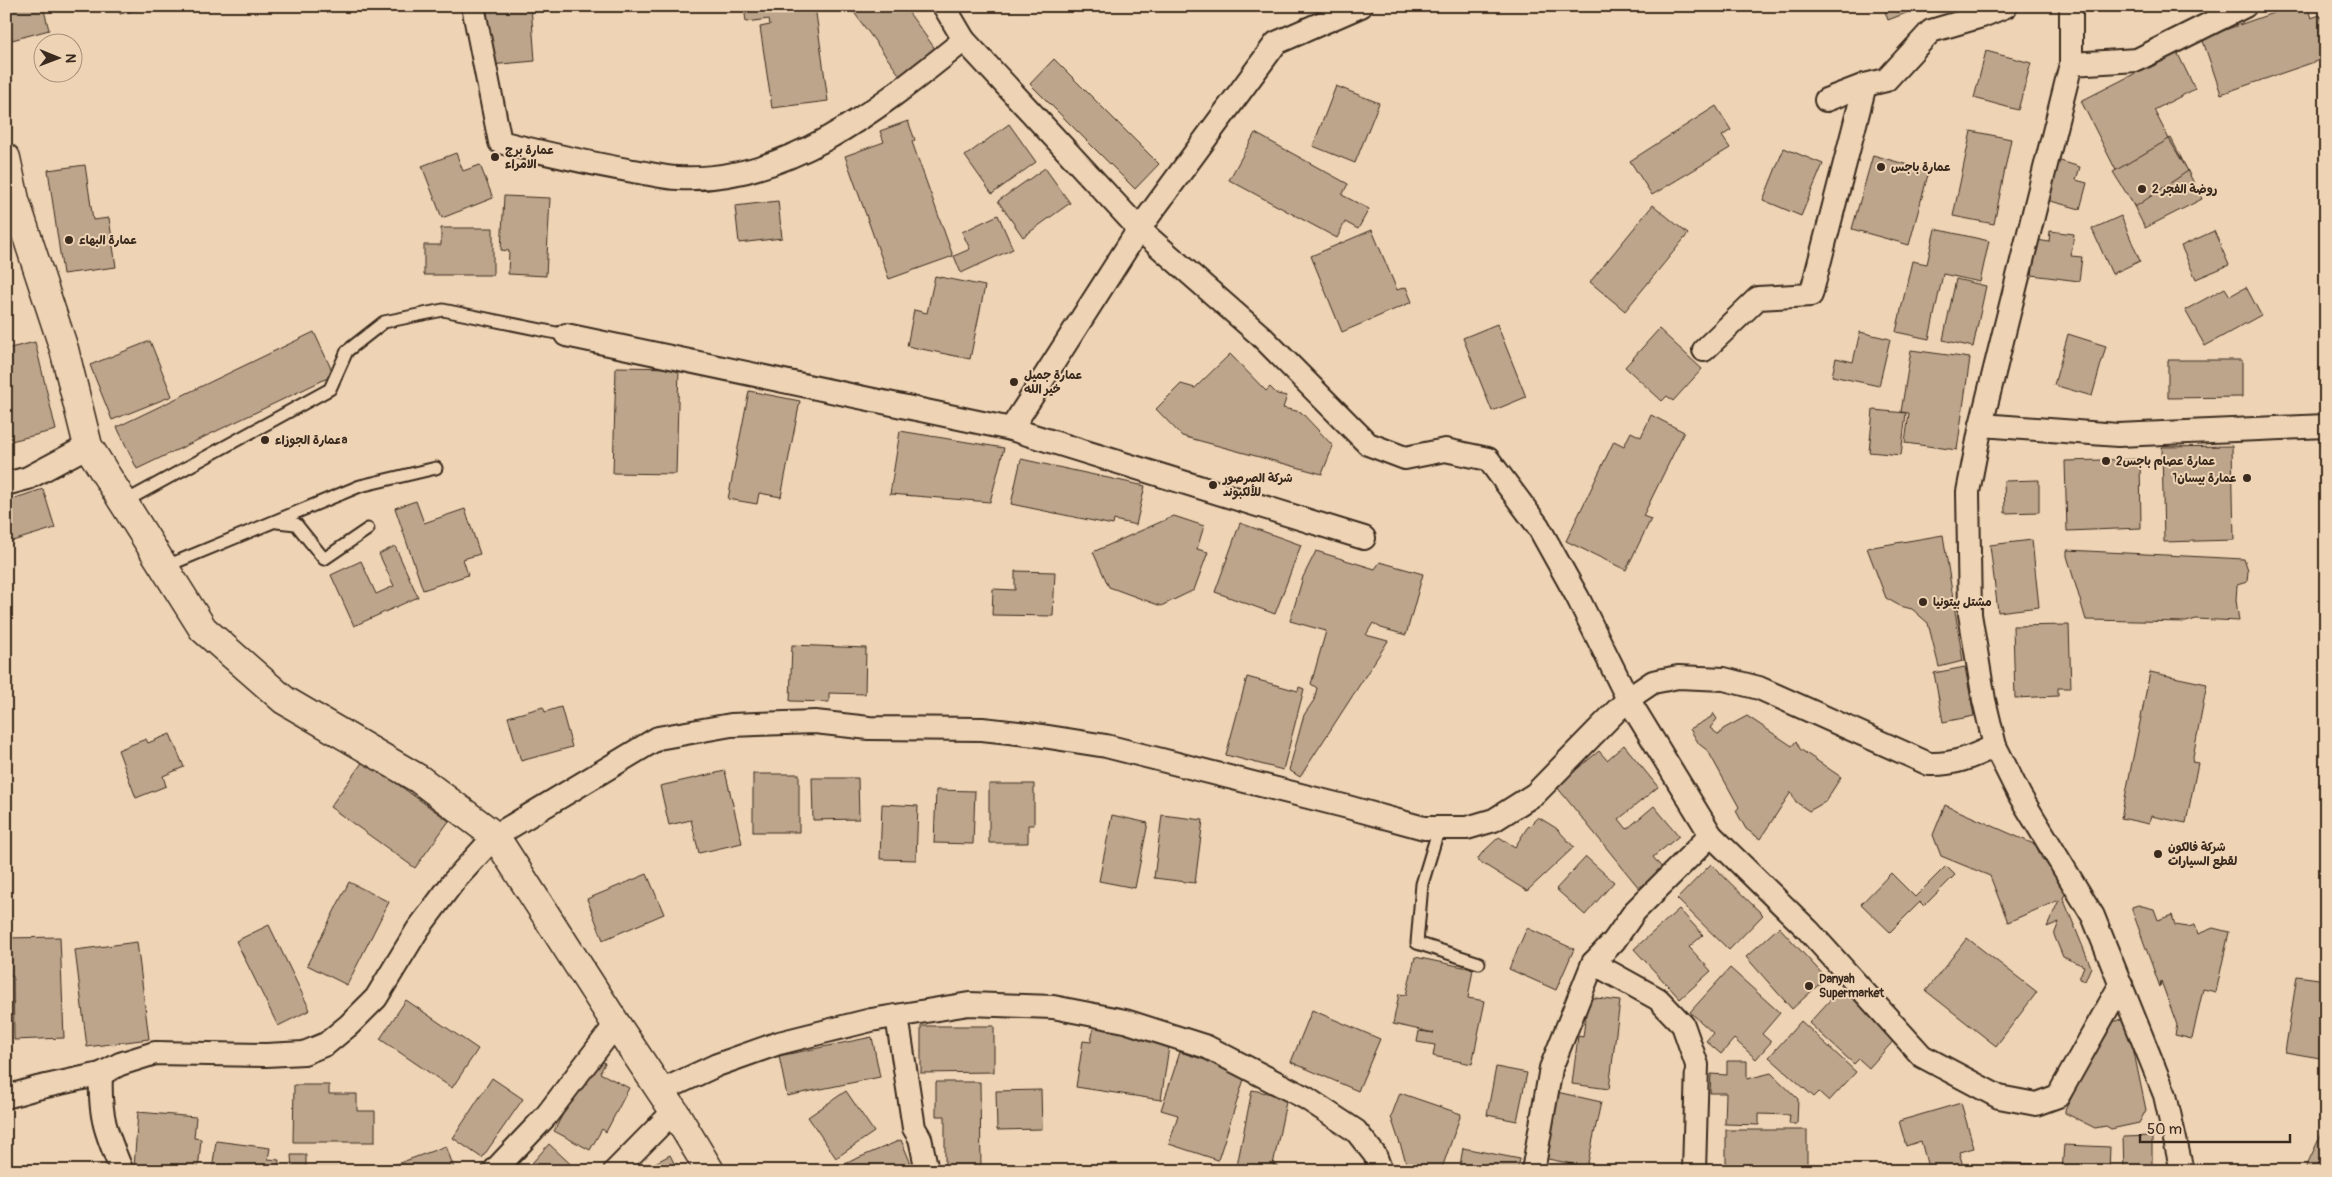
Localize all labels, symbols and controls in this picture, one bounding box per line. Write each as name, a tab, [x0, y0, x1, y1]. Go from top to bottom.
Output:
north arrow	[32, 32, 82, 82]
text: N	[62, 53, 79, 63]
place label: عمارة برج الامراء	[505, 143, 554, 172]
marker: عمارة برج الامراء	[489, 151, 501, 163]
place label: عمارة باجس	[1891, 160, 1951, 175]
marker: عمارة باجس	[1875, 161, 1887, 173]
place label: روضة الفجر 2	[2152, 182, 2218, 197]
marker: روضة الفجر 2	[2136, 183, 2148, 195]
place label: عمارة البهاء	[79, 233, 137, 248]
marker: عمارة البهاء	[63, 234, 75, 246]
place label: عمارة جميل خير الله	[1024, 368, 1083, 397]
marker: عمارة جميل خير الله	[1008, 376, 1020, 388]
place label: عمارة الجوزاءa	[275, 433, 348, 448]
marker: عمارة الجوزاءa	[259, 434, 271, 446]
place label: عمارة عصام باجس2	[2116, 454, 2216, 470]
marker: عمارة عصام باجس2	[2100, 455, 2112, 467]
place label: شركة الصرصور للألكبوند	[1222, 471, 1293, 500]
place label: عمارة بيسان1	[2172, 471, 2237, 486]
marker: عمارة بيسان1	[2241, 472, 2253, 484]
marker: شركة الصرصور للألكبوند	[1207, 479, 1219, 491]
place label: مشتل بيتونيا	[1933, 595, 1992, 610]
marker: مشتل بيتونيا	[1917, 596, 1929, 608]
place label: شركة فالكون لقطع السيارات	[2168, 840, 2238, 870]
marker: شركة فالكون لقطع السيارات	[2152, 848, 2164, 860]
place label: Danyah Supermarket	[1819, 972, 1885, 1001]
marker: Danyah Supermarket	[1803, 980, 1815, 992]
scale bar	[2140, 1112, 2290, 1144]
text: 50 m	[2147, 1120, 2182, 1139]

